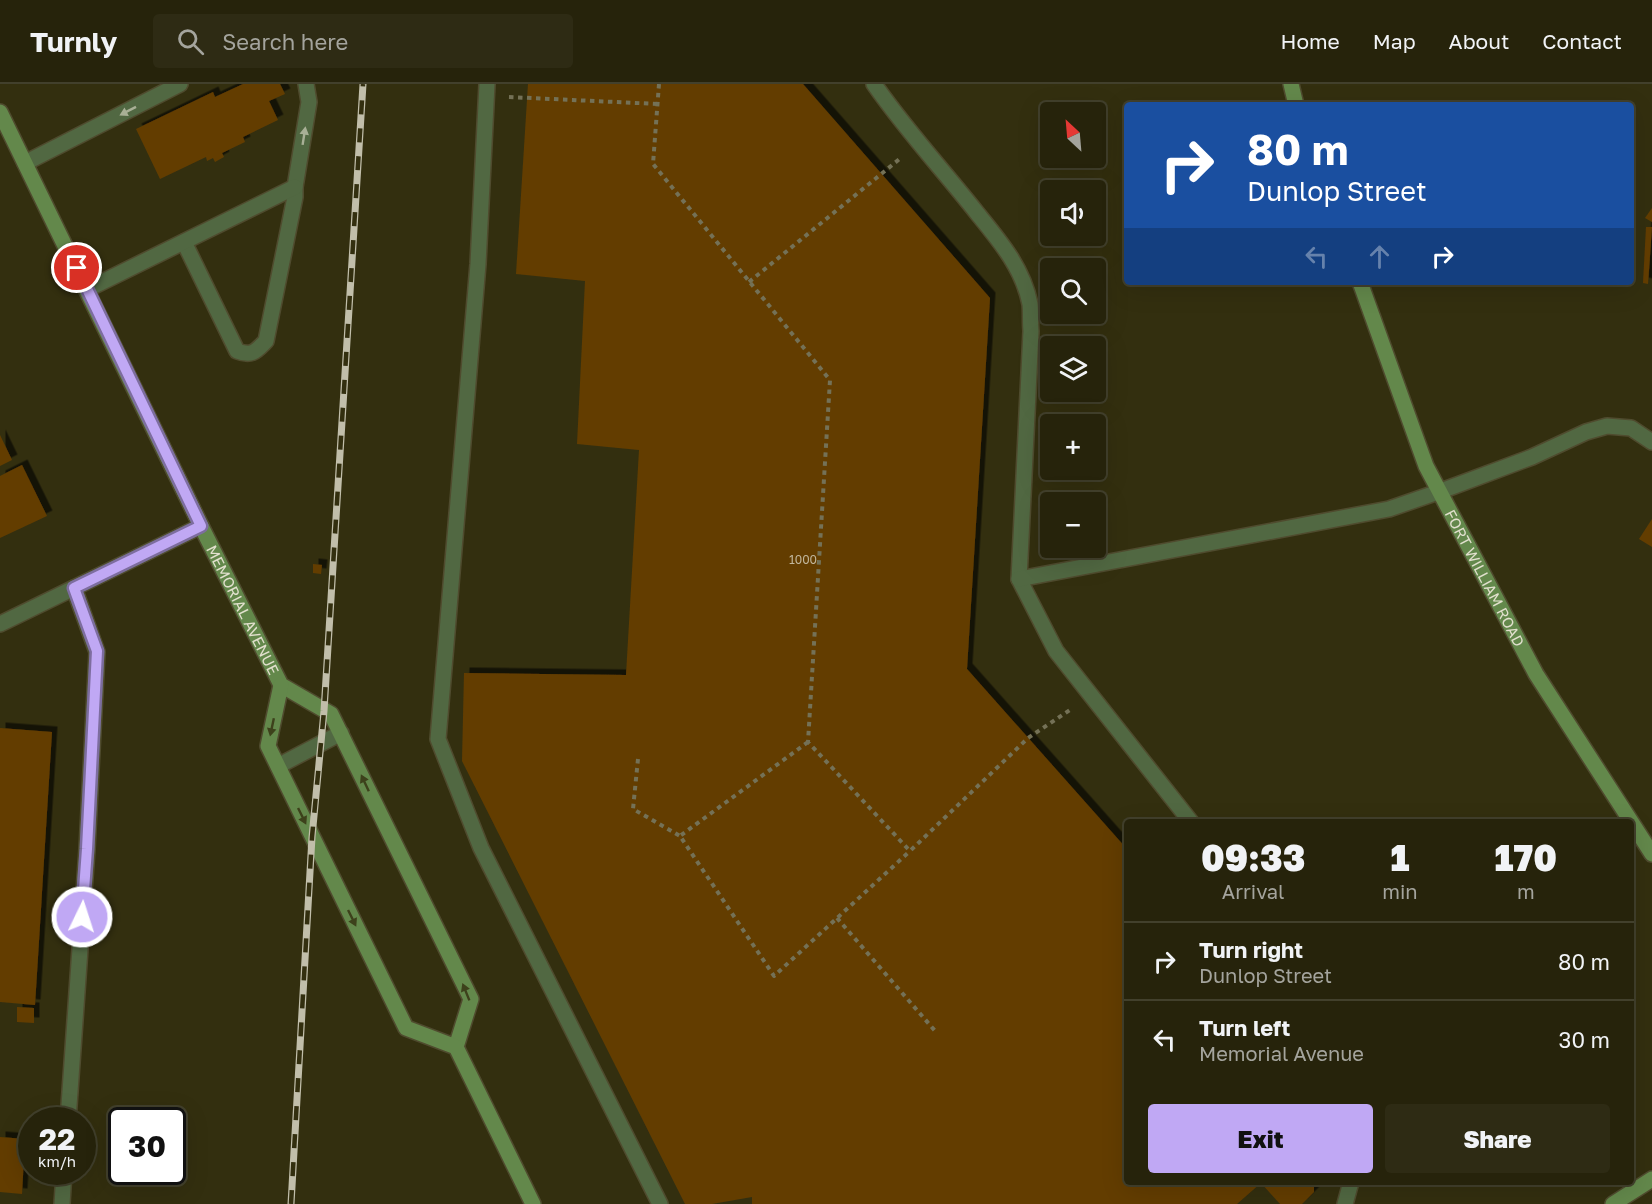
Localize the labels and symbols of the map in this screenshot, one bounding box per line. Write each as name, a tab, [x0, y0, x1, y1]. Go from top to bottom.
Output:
north arrow	[1040, 102, 1106, 168]
one-way arrow	[119, 105, 137, 115]
one-way arrow	[299, 126, 308, 145]
pin	[51, 242, 102, 293]
street label: FORT WILLIAM ROAD	[1442, 506, 1529, 649]
street label: MEMORIAL AVENUE	[203, 542, 283, 678]
house number: 1000	[789, 552, 817, 567]
one-way arrow	[267, 717, 276, 736]
one-way arrow	[360, 775, 369, 792]
one-way arrow	[298, 807, 307, 824]
position arrow	[50, 885, 114, 949]
one-way arrow	[347, 910, 356, 927]
one-way arrow	[461, 982, 471, 1000]
speed limit sign: 30	[108, 1107, 186, 1185]

